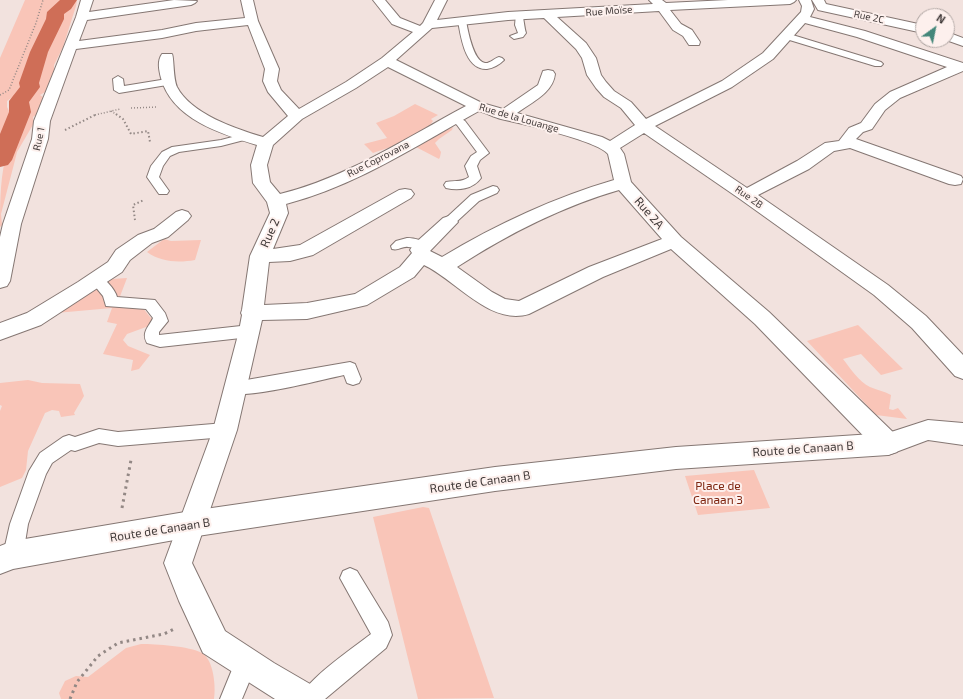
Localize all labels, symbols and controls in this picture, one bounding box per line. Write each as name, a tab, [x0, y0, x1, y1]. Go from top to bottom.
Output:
street label: Rue Moïse	[585, 3, 633, 19]
street label: Rue 2C	[853, 8, 885, 26]
north arrow	[915, 8, 955, 48]
text: N	[934, 11, 948, 26]
street label: Rue de la Louange	[478, 101, 560, 135]
street label: Rue 1	[31, 126, 47, 152]
street label: Rue Coprovana	[345, 138, 411, 180]
street label: Rue 2B	[733, 183, 765, 211]
street label: Rue 2A	[631, 194, 667, 232]
street label: Rue 2	[257, 216, 283, 250]
street label: Route de Canaan B	[752, 438, 854, 460]
street label: Route de Canaan B	[429, 468, 531, 496]
park label: Place de Canaan 3	[693, 479, 743, 507]
street label: Route de Canaan B	[109, 515, 211, 545]

